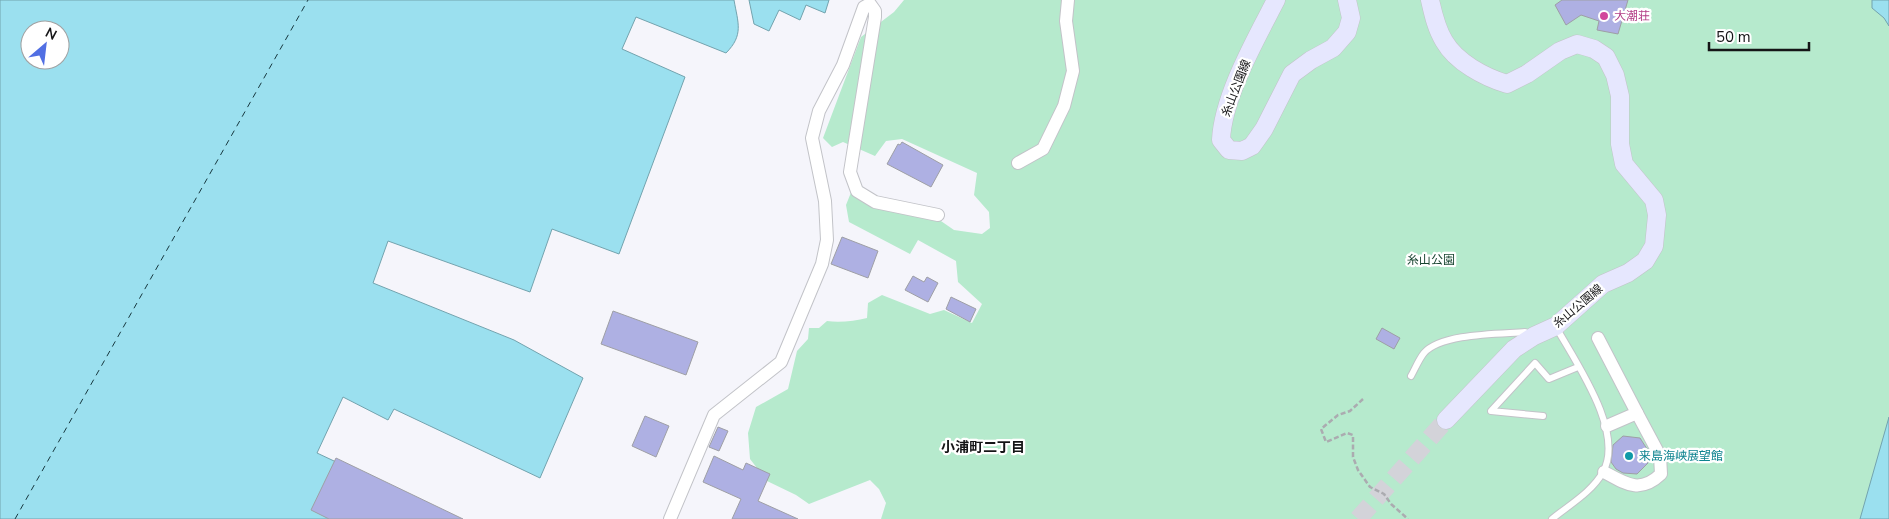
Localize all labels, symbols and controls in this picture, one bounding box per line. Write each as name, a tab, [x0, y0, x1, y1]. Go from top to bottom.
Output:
place label: 大潮荘	[1614, 8, 1650, 24]
marker: 大潮荘	[1598, 10, 1610, 22]
north arrow	[20, 20, 70, 70]
scale bar	[1709, 20, 1809, 52]
text: N	[42, 23, 60, 45]
text: 50 m	[1716, 27, 1751, 47]
street label: 糸山公園線	[1218, 57, 1254, 119]
park label: 糸山公園	[1407, 252, 1455, 268]
street label: 糸山公園線	[1550, 281, 1606, 331]
district label: 小浦町二丁目	[941, 438, 1025, 457]
place label: 来島海峡展望館	[1639, 448, 1723, 464]
marker: 来島海峡展望館	[1623, 450, 1635, 462]

